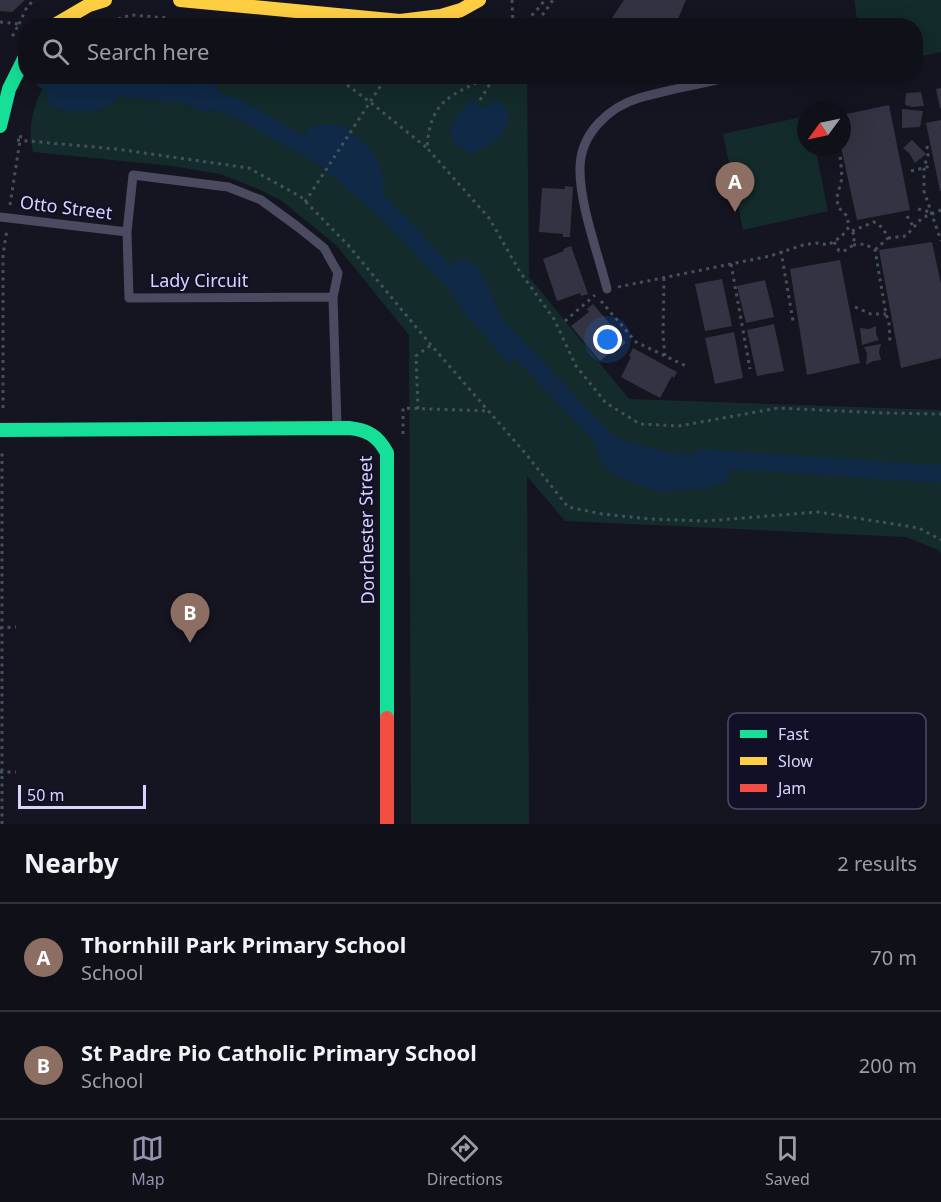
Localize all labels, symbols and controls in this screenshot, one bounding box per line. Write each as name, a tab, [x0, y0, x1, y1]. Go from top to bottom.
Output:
search box	[18, 18, 923, 84]
icon: search	[39, 35, 72, 68]
text: Search here	[87, 36, 209, 66]
north arrow	[797, 102, 851, 156]
pin: A	[716, 162, 754, 212]
street label: Otto Street	[19, 189, 114, 225]
street label: Lady Circuit	[150, 268, 249, 292]
your location	[593, 325, 622, 354]
street label: Dorchester Street	[353, 455, 379, 605]
pin: B	[170, 594, 210, 643]
legend	[728, 713, 926, 809]
text: Fast	[778, 723, 809, 745]
text: Slow	[778, 750, 813, 772]
text: Jam	[776, 777, 806, 799]
scale bar	[18, 782, 146, 810]
text: 50 m	[27, 784, 64, 806]
text: Nearby	[24, 845, 119, 881]
text: 2 results	[837, 850, 917, 877]
text: Thornhill Park Primary School	[81, 929, 406, 959]
text: A	[37, 944, 50, 971]
text: 70 m	[870, 944, 917, 971]
text: School	[81, 959, 143, 986]
text: St Padre Pio Catholic Primary School	[81, 1037, 477, 1067]
text: B	[37, 1052, 50, 1079]
text: 200 m	[859, 1052, 917, 1079]
text: School	[81, 1067, 143, 1094]
tab: Map	[131, 1132, 164, 1190]
tab: Directions	[427, 1132, 503, 1190]
tab: Saved	[765, 1132, 810, 1190]

